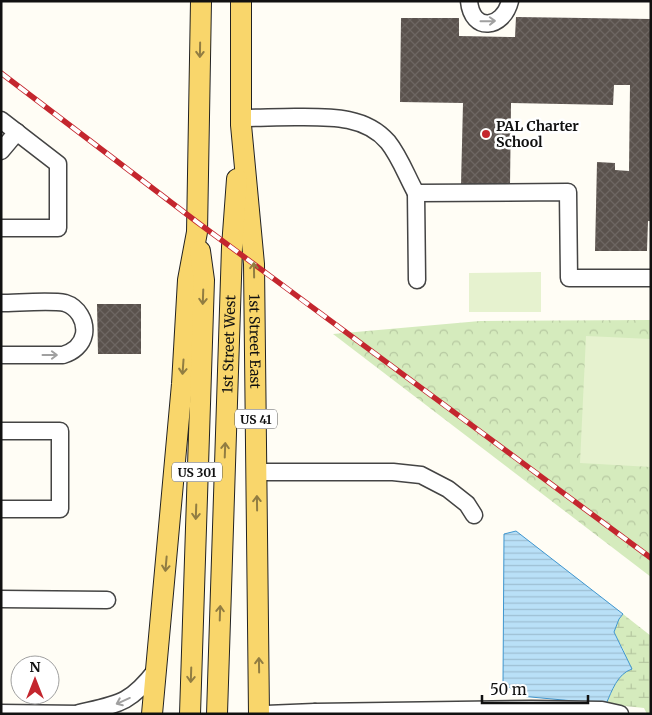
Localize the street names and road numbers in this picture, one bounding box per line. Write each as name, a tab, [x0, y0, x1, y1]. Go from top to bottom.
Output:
street label: 1st Street West	[218, 294, 239, 394]
street label: 1st Street East	[245, 294, 264, 389]
road number: US 41	[235, 409, 277, 428]
road number: US 301	[172, 462, 222, 482]

